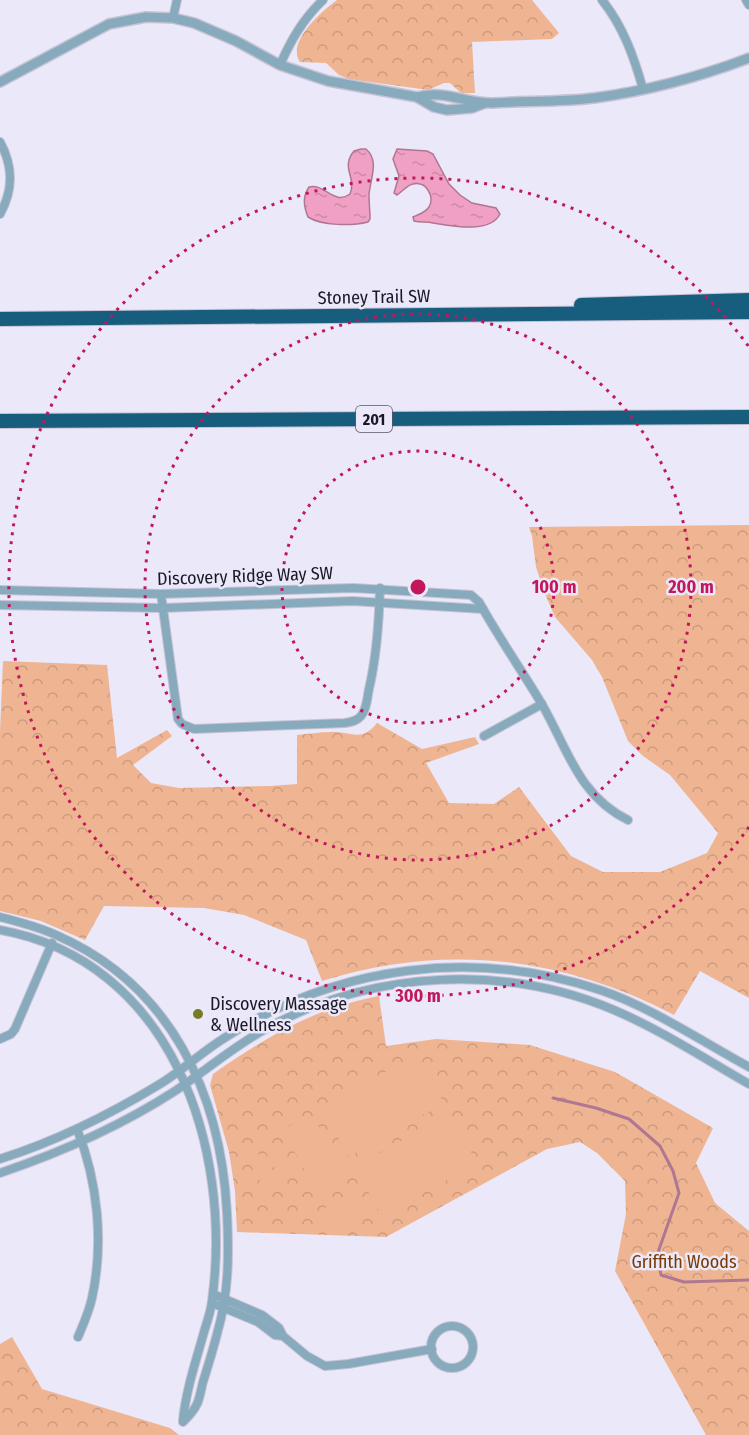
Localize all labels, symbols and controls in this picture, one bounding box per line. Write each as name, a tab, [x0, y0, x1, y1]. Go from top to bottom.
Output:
street label: Stoney Trail SW	[317, 285, 431, 309]
road number: 201	[356, 406, 392, 432]
street label: Discovery Ridge Way SW	[157, 562, 334, 590]
text: 100 m	[532, 576, 576, 598]
text: 200 m	[667, 576, 714, 598]
centre of rings	[408, 577, 428, 597]
text: 300 m	[394, 985, 441, 1007]
place label: Discovery Massage & Wellness	[210, 993, 347, 1036]
marker: Discovery Massage & Wellness	[191, 1007, 205, 1021]
park label: Griffith Woods	[631, 1251, 737, 1273]

